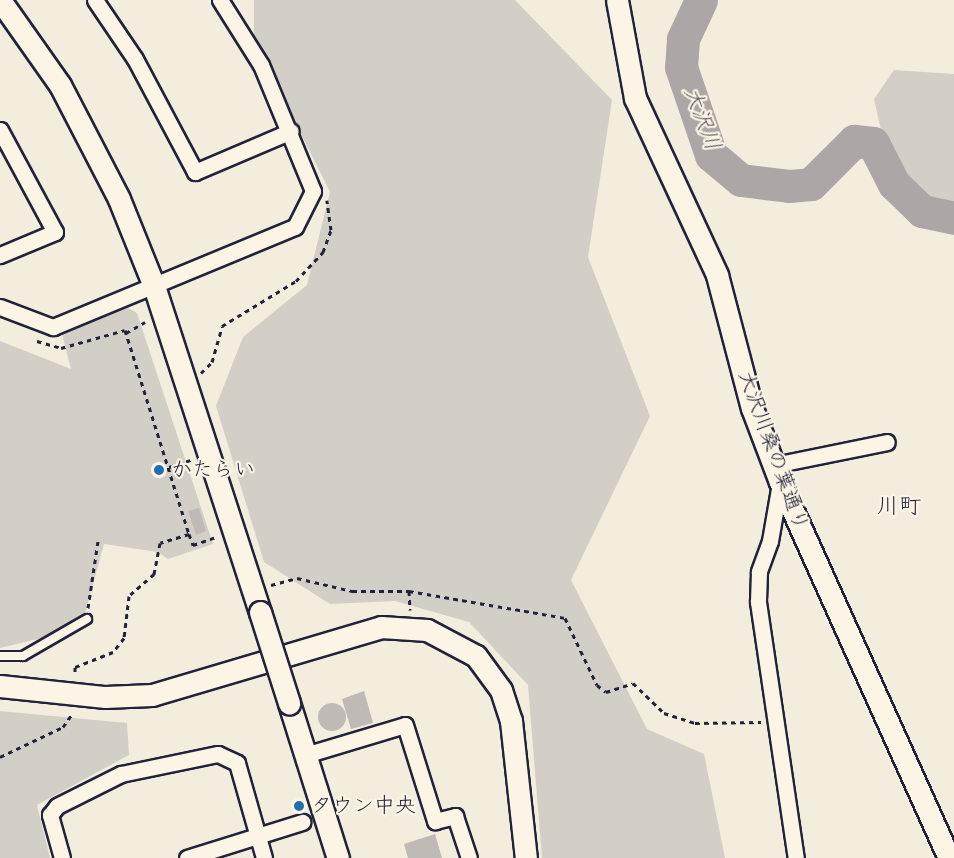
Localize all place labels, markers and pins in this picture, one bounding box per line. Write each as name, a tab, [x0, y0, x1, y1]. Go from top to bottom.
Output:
place label: かたらい	[171, 457, 255, 483]
marker: かたらい	[152, 463, 166, 477]
place label: タウン中央	[311, 793, 416, 819]
marker: タウン中央	[292, 799, 306, 813]

